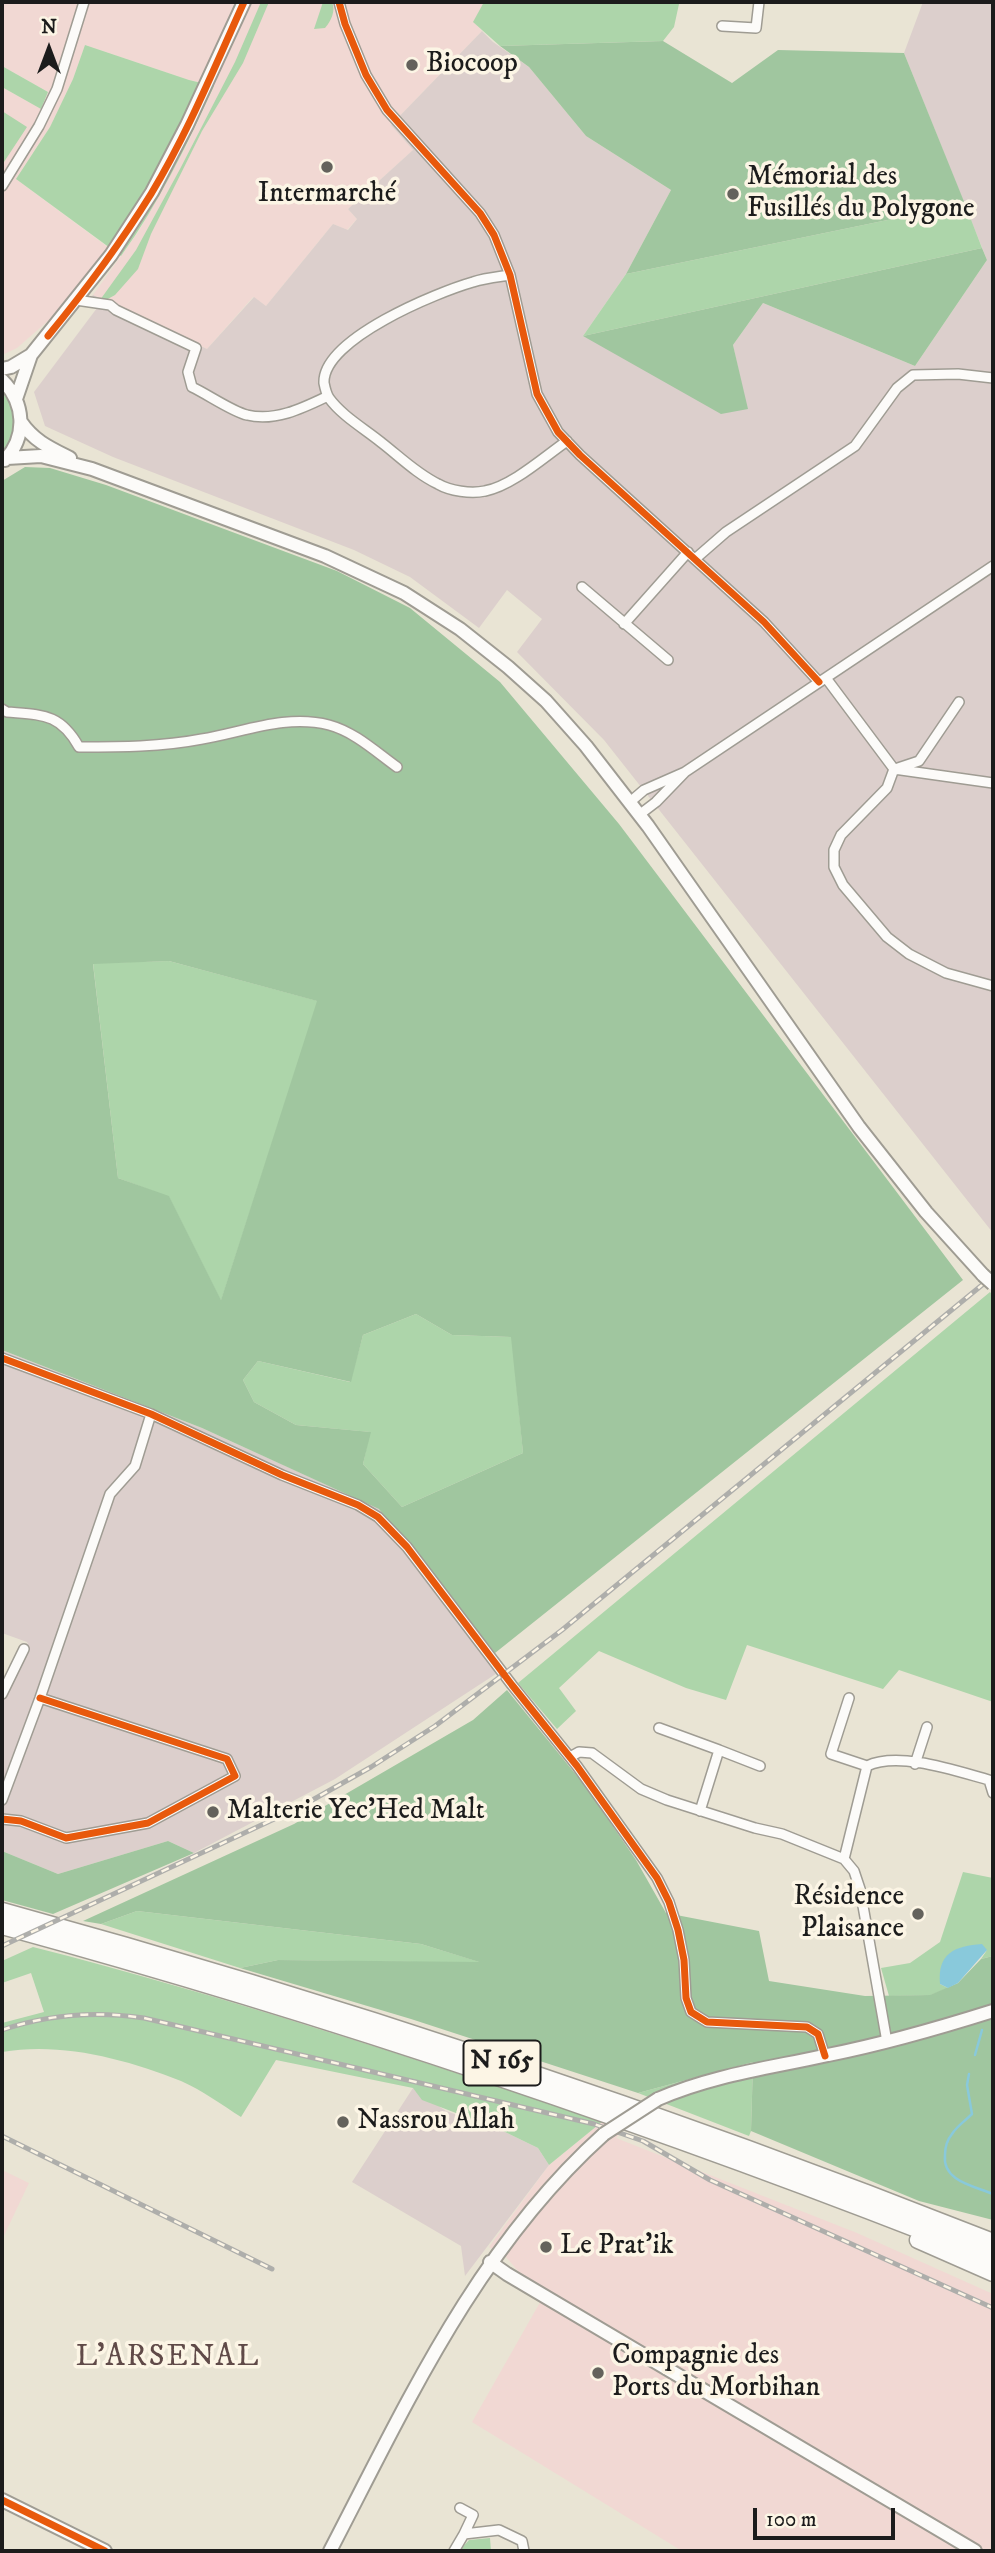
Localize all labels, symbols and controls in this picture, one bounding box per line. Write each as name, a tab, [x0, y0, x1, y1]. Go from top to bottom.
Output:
north arrow	[14, 14, 84, 84]
text: N	[41, 16, 57, 39]
place label: Biocoop	[426, 48, 518, 82]
marker: Biocoop	[404, 57, 420, 73]
marker: Intermarché	[319, 159, 335, 175]
place label: Mémorial des Fusillés du Polygone	[747, 161, 975, 227]
place label: Intermarché	[258, 178, 396, 212]
marker: Mémorial des Fusillés du Polygone	[725, 186, 741, 202]
place label: Malterie Yec'Hed Malt	[227, 1795, 485, 1829]
marker: Malterie Yec'Hed Malt	[205, 1804, 221, 1820]
place label: Résidence Plaisance	[794, 1881, 904, 1947]
marker: Résidence Plaisance	[910, 1906, 926, 1922]
road number: N 165	[463, 2040, 540, 2086]
place label: Nassrou Allah	[357, 2105, 515, 2139]
marker: Nassrou Allah	[335, 2114, 351, 2130]
place label: Le Prat'ik	[560, 2230, 674, 2264]
marker: Le Prat'ik	[538, 2239, 554, 2255]
place label: Compagnie des Ports du Morbihan	[612, 2340, 820, 2406]
district label: L'ARSENAL	[77, 2341, 259, 2377]
marker: Compagnie des Ports du Morbihan	[590, 2365, 606, 2381]
scale bar	[757, 2494, 899, 2538]
text: 100 m	[766, 2507, 817, 2533]

